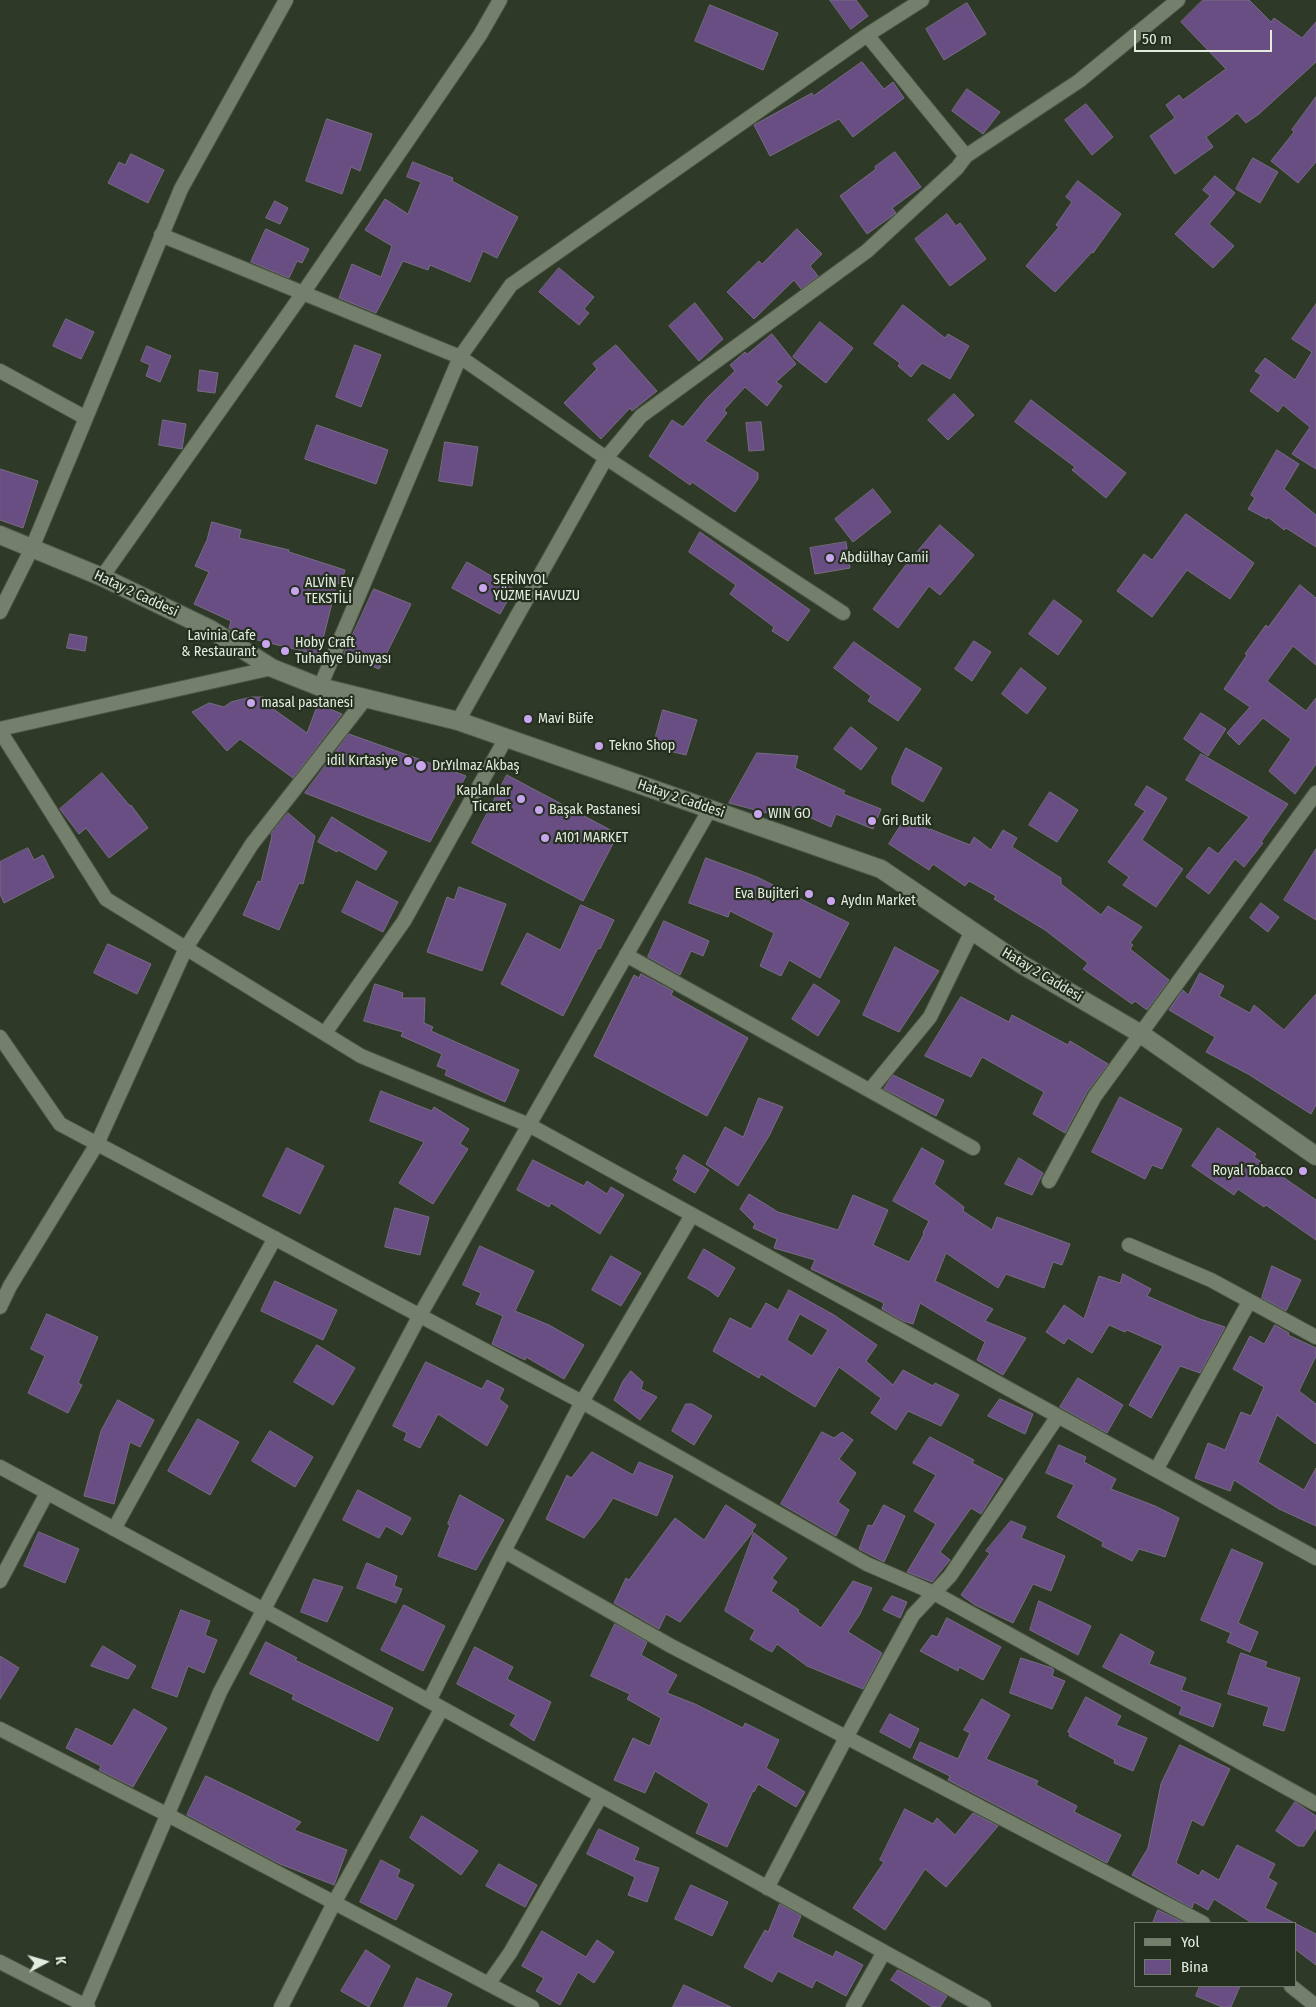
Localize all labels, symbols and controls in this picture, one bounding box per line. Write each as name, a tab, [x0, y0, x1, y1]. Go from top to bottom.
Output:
scale bar	[1136, 20, 1274, 52]
text: 50 m	[1142, 30, 1172, 48]
place label: Abdülhay Camii	[840, 550, 929, 566]
marker: Abdülhay Camii	[824, 552, 836, 564]
street label: Hatay 2 Caddesi	[91, 567, 181, 621]
place label: SERİNYOL YÜZME HAVUZU	[493, 572, 580, 604]
place label: ALVİN EV TEKSTİLİ	[305, 575, 354, 608]
marker: SERİNYOL YÜZME HAVUZU	[477, 582, 489, 594]
marker: ALVİN EV TEKSTİLİ	[289, 585, 301, 597]
place label: Lavinia Cafe & Restaurant	[181, 628, 256, 660]
place label: Hoby Craft Tuhafiye Dünyası	[295, 635, 391, 668]
marker: Lavinia Cafe & Restaurant	[260, 638, 272, 650]
marker: Hoby Craft Tuhafiye Dünyası	[279, 645, 291, 657]
place label: masal pastanesi	[261, 695, 353, 711]
marker: masal pastanesi	[245, 697, 257, 709]
place label: Mavi Büfe	[538, 711, 594, 727]
marker: Mavi Büfe	[522, 713, 534, 725]
place label: Tekno Shop	[609, 738, 675, 754]
marker: Tekno Shop	[593, 740, 605, 752]
place label: idil Kırtasiye	[327, 753, 398, 769]
marker: idil Kırtasiye	[402, 755, 414, 767]
place label: Dr.Yılmaz Akbaş	[432, 758, 520, 774]
marker: Dr.Yılmaz Akbaş	[414, 759, 428, 773]
street label: Hatay 2 Caddesi	[635, 776, 727, 822]
place label: Kaplanlar Ticaret	[456, 783, 511, 816]
marker: Kaplanlar Ticaret	[515, 793, 527, 805]
place label: Başak Pastanesi	[549, 802, 640, 818]
marker: Başak Pastanesi	[533, 804, 545, 816]
place label: WIN GO	[768, 806, 811, 822]
marker: WIN GO	[752, 808, 764, 820]
place label: Gri Butik	[882, 813, 931, 829]
marker: Gri Butik	[866, 815, 878, 827]
place label: A101 MARKET	[555, 830, 628, 846]
marker: A101 MARKET	[539, 832, 551, 844]
place label: Eva Bujiteri	[735, 886, 799, 902]
marker: Eva Bujiteri	[803, 888, 815, 900]
place label: Aydın Market	[841, 893, 916, 909]
marker: Aydın Market	[825, 895, 837, 907]
street label: Hatay 2 Caddesi	[999, 944, 1085, 1006]
place label: Royal Tobacco	[1212, 1163, 1293, 1179]
marker: Royal Tobacco	[1297, 1165, 1309, 1177]
legend	[1134, 1922, 1296, 1987]
text: Yol	[1181, 1933, 1199, 1951]
north arrow	[20, 1937, 70, 1987]
text: K	[52, 1955, 69, 1965]
text: Bina	[1181, 1958, 1208, 1976]

